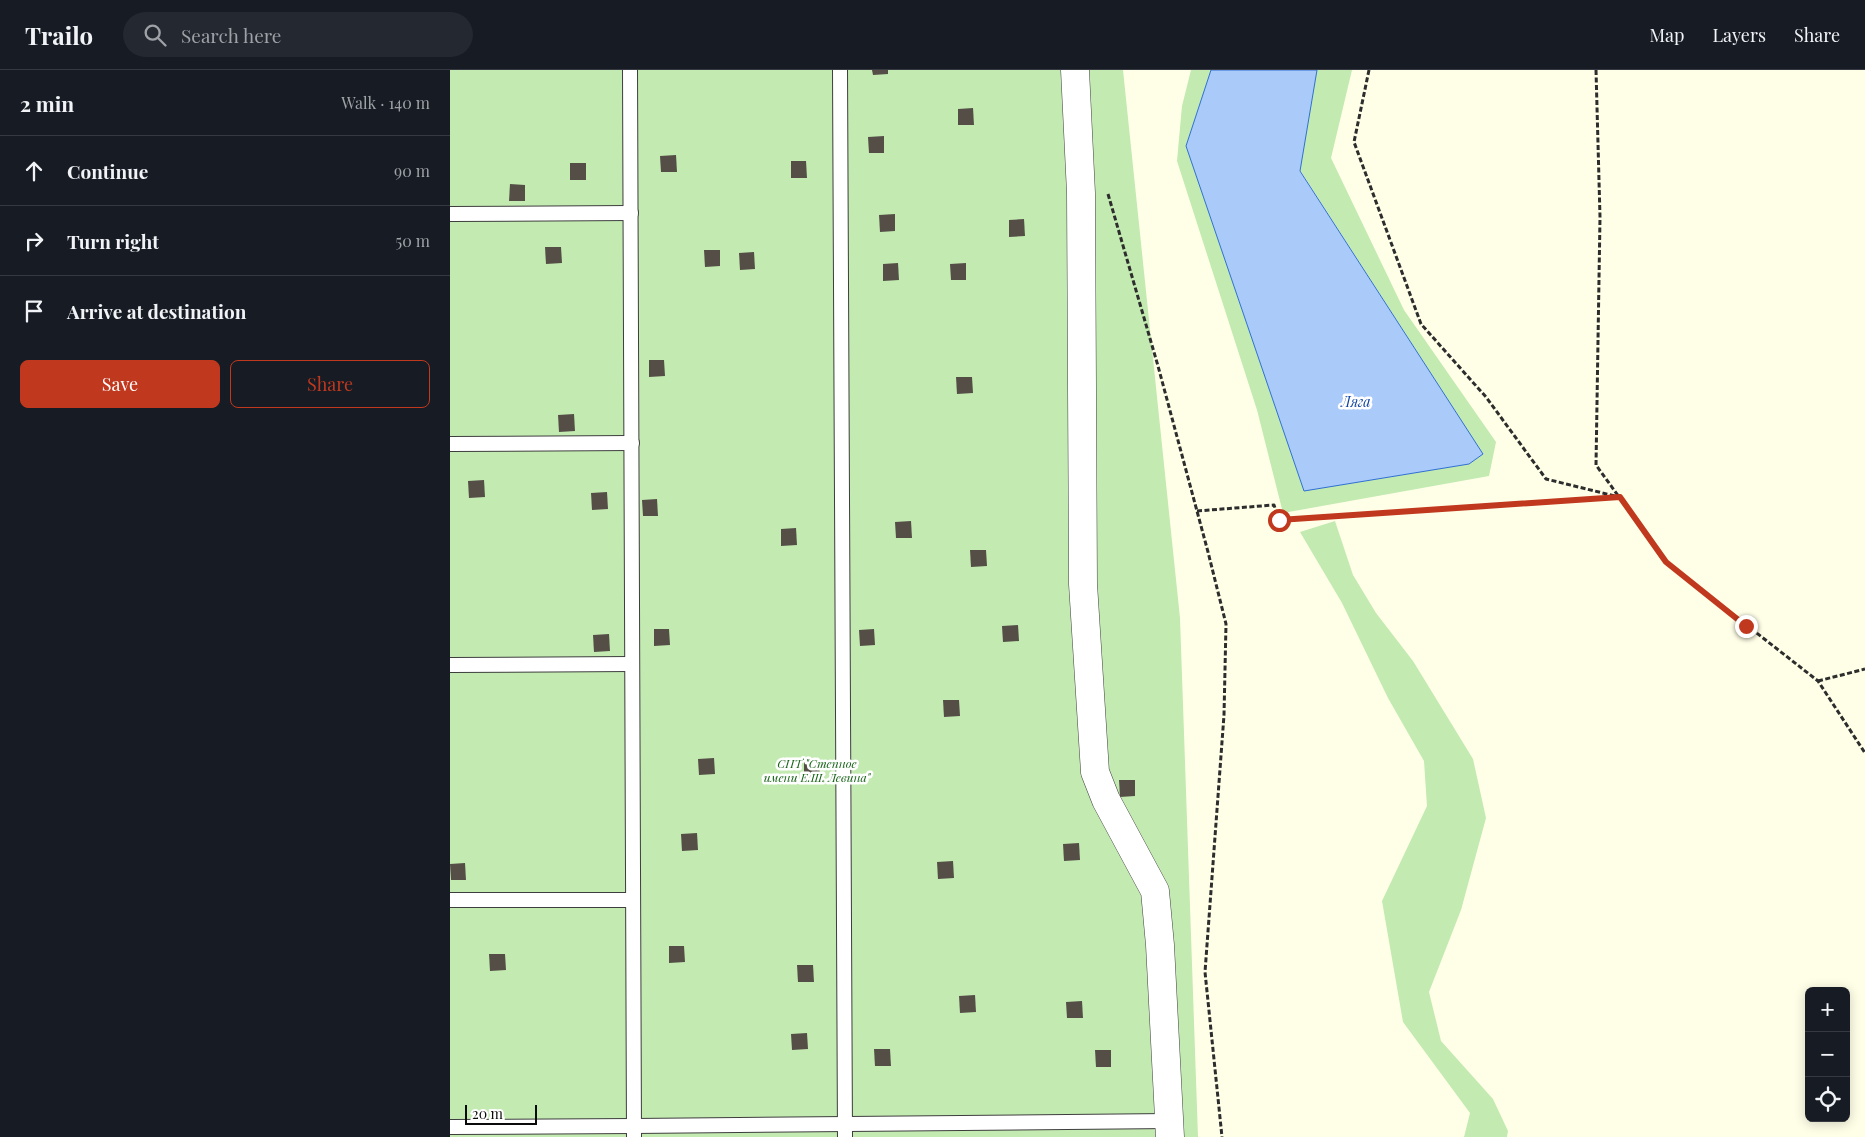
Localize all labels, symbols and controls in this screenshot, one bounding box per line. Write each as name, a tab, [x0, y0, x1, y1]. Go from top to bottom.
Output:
search box	[123, 12, 473, 57]
text: Trailo	[25, 19, 93, 51]
icon: search	[141, 21, 169, 49]
text: Search here	[181, 22, 282, 48]
text: Map	[1649, 23, 1684, 47]
text: Layers	[1712, 23, 1766, 47]
text: Share	[1794, 23, 1840, 47]
text: 2 min	[20, 89, 74, 117]
text: Walk · 140 m	[341, 92, 430, 113]
icon: ahead	[20, 157, 48, 185]
text: Continue	[67, 158, 148, 184]
text: 90 m	[394, 160, 430, 181]
icon: right	[20, 227, 48, 255]
text: Turn right	[67, 228, 159, 254]
text: 50 m	[396, 230, 430, 251]
icon: arrive	[20, 297, 48, 325]
text: Arrive at destination	[67, 298, 247, 324]
button: Save	[20, 360, 220, 408]
button: Share	[230, 360, 430, 408]
water label: Ляга	[1340, 392, 1371, 411]
route start	[1268, 509, 1291, 532]
route end	[1735, 615, 1758, 638]
park label: СНТ "Степное имени Е.Ш. Левина"	[764, 755, 872, 785]
map controls	[1805, 987, 1850, 1122]
button: +	[1805, 987, 1850, 1032]
button: −	[1805, 1032, 1850, 1077]
button: locate	[1805, 1077, 1850, 1122]
scale bar	[465, 1102, 538, 1125]
text: 20 m	[472, 1104, 503, 1123]

